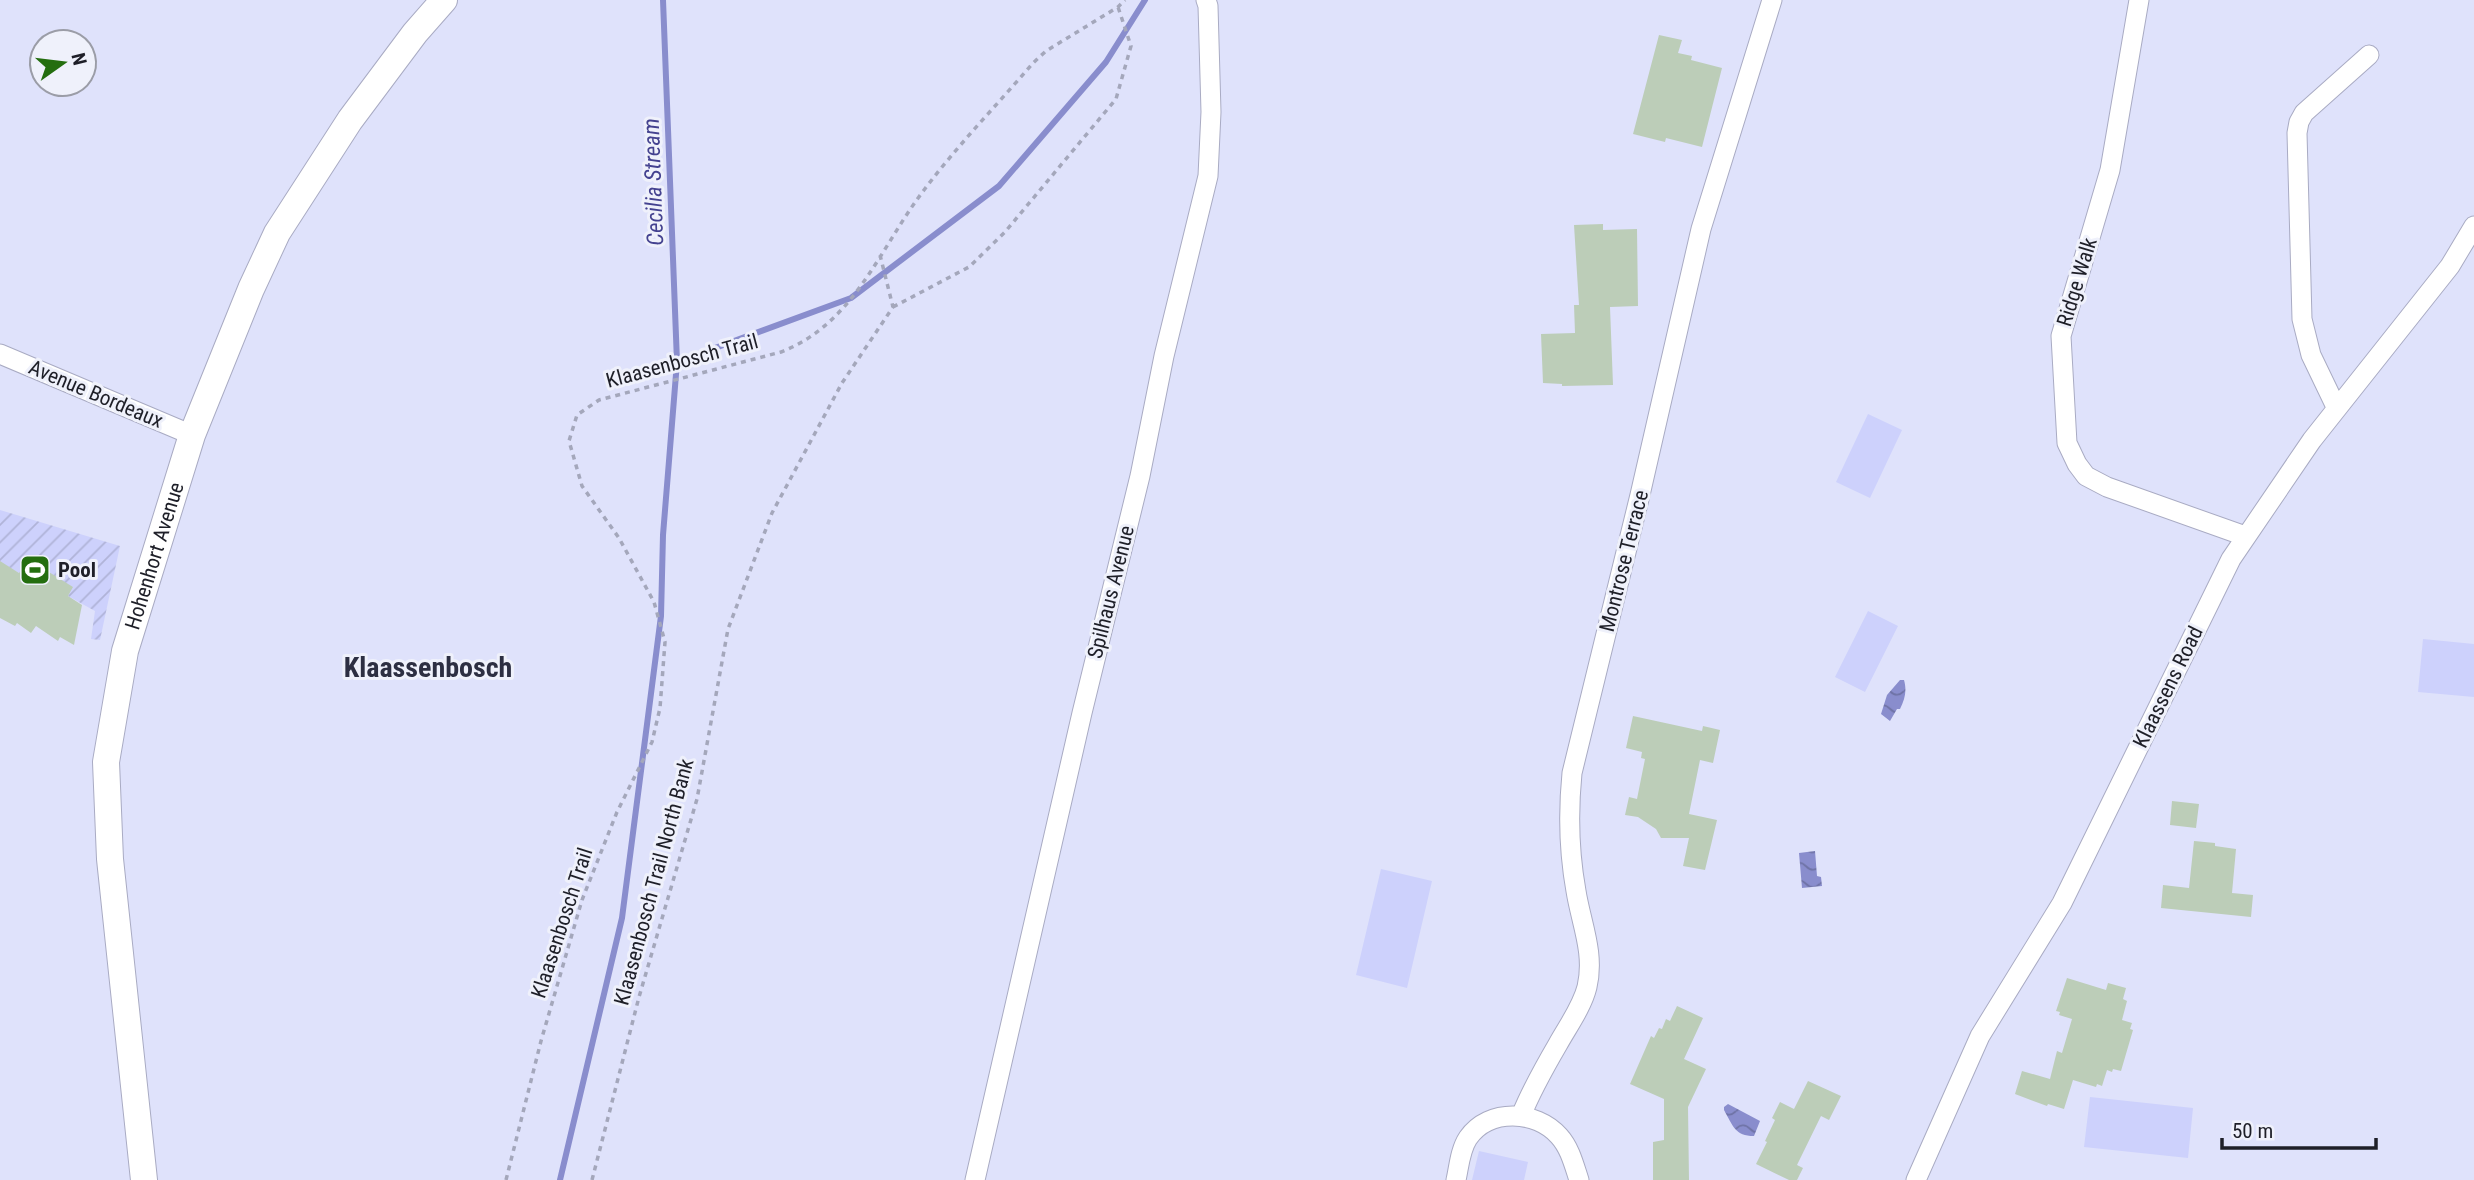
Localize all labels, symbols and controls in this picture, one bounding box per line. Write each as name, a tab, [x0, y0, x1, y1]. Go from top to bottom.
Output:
north arrow	[28, 28, 98, 98]
text: N	[66, 51, 92, 67]
water label: Cecilia Stream	[638, 118, 669, 246]
street label: Ridge Walk	[2052, 234, 2102, 329]
street label: Klaasenbosch Trail	[603, 329, 761, 393]
street label: Avenue Bordeaux	[25, 355, 167, 433]
street label: Hohenhort Avenue	[120, 479, 189, 633]
street label: Montrose Terrace	[1595, 488, 1653, 634]
street label: Spilhaus Avenue	[1083, 523, 1139, 661]
sports icon: Pool	[18, 553, 52, 587]
place label: Pool	[58, 558, 96, 582]
street label: Klaassens Road	[2128, 622, 2208, 752]
district label: Klaassenbosch	[344, 651, 512, 684]
street label: Klaasenbosch Trail North Bank	[610, 756, 699, 1008]
street label: Klaasenbosch Trail	[526, 845, 598, 1001]
scale bar	[2222, 1106, 2376, 1150]
text: 50 m	[2232, 1119, 2273, 1143]

